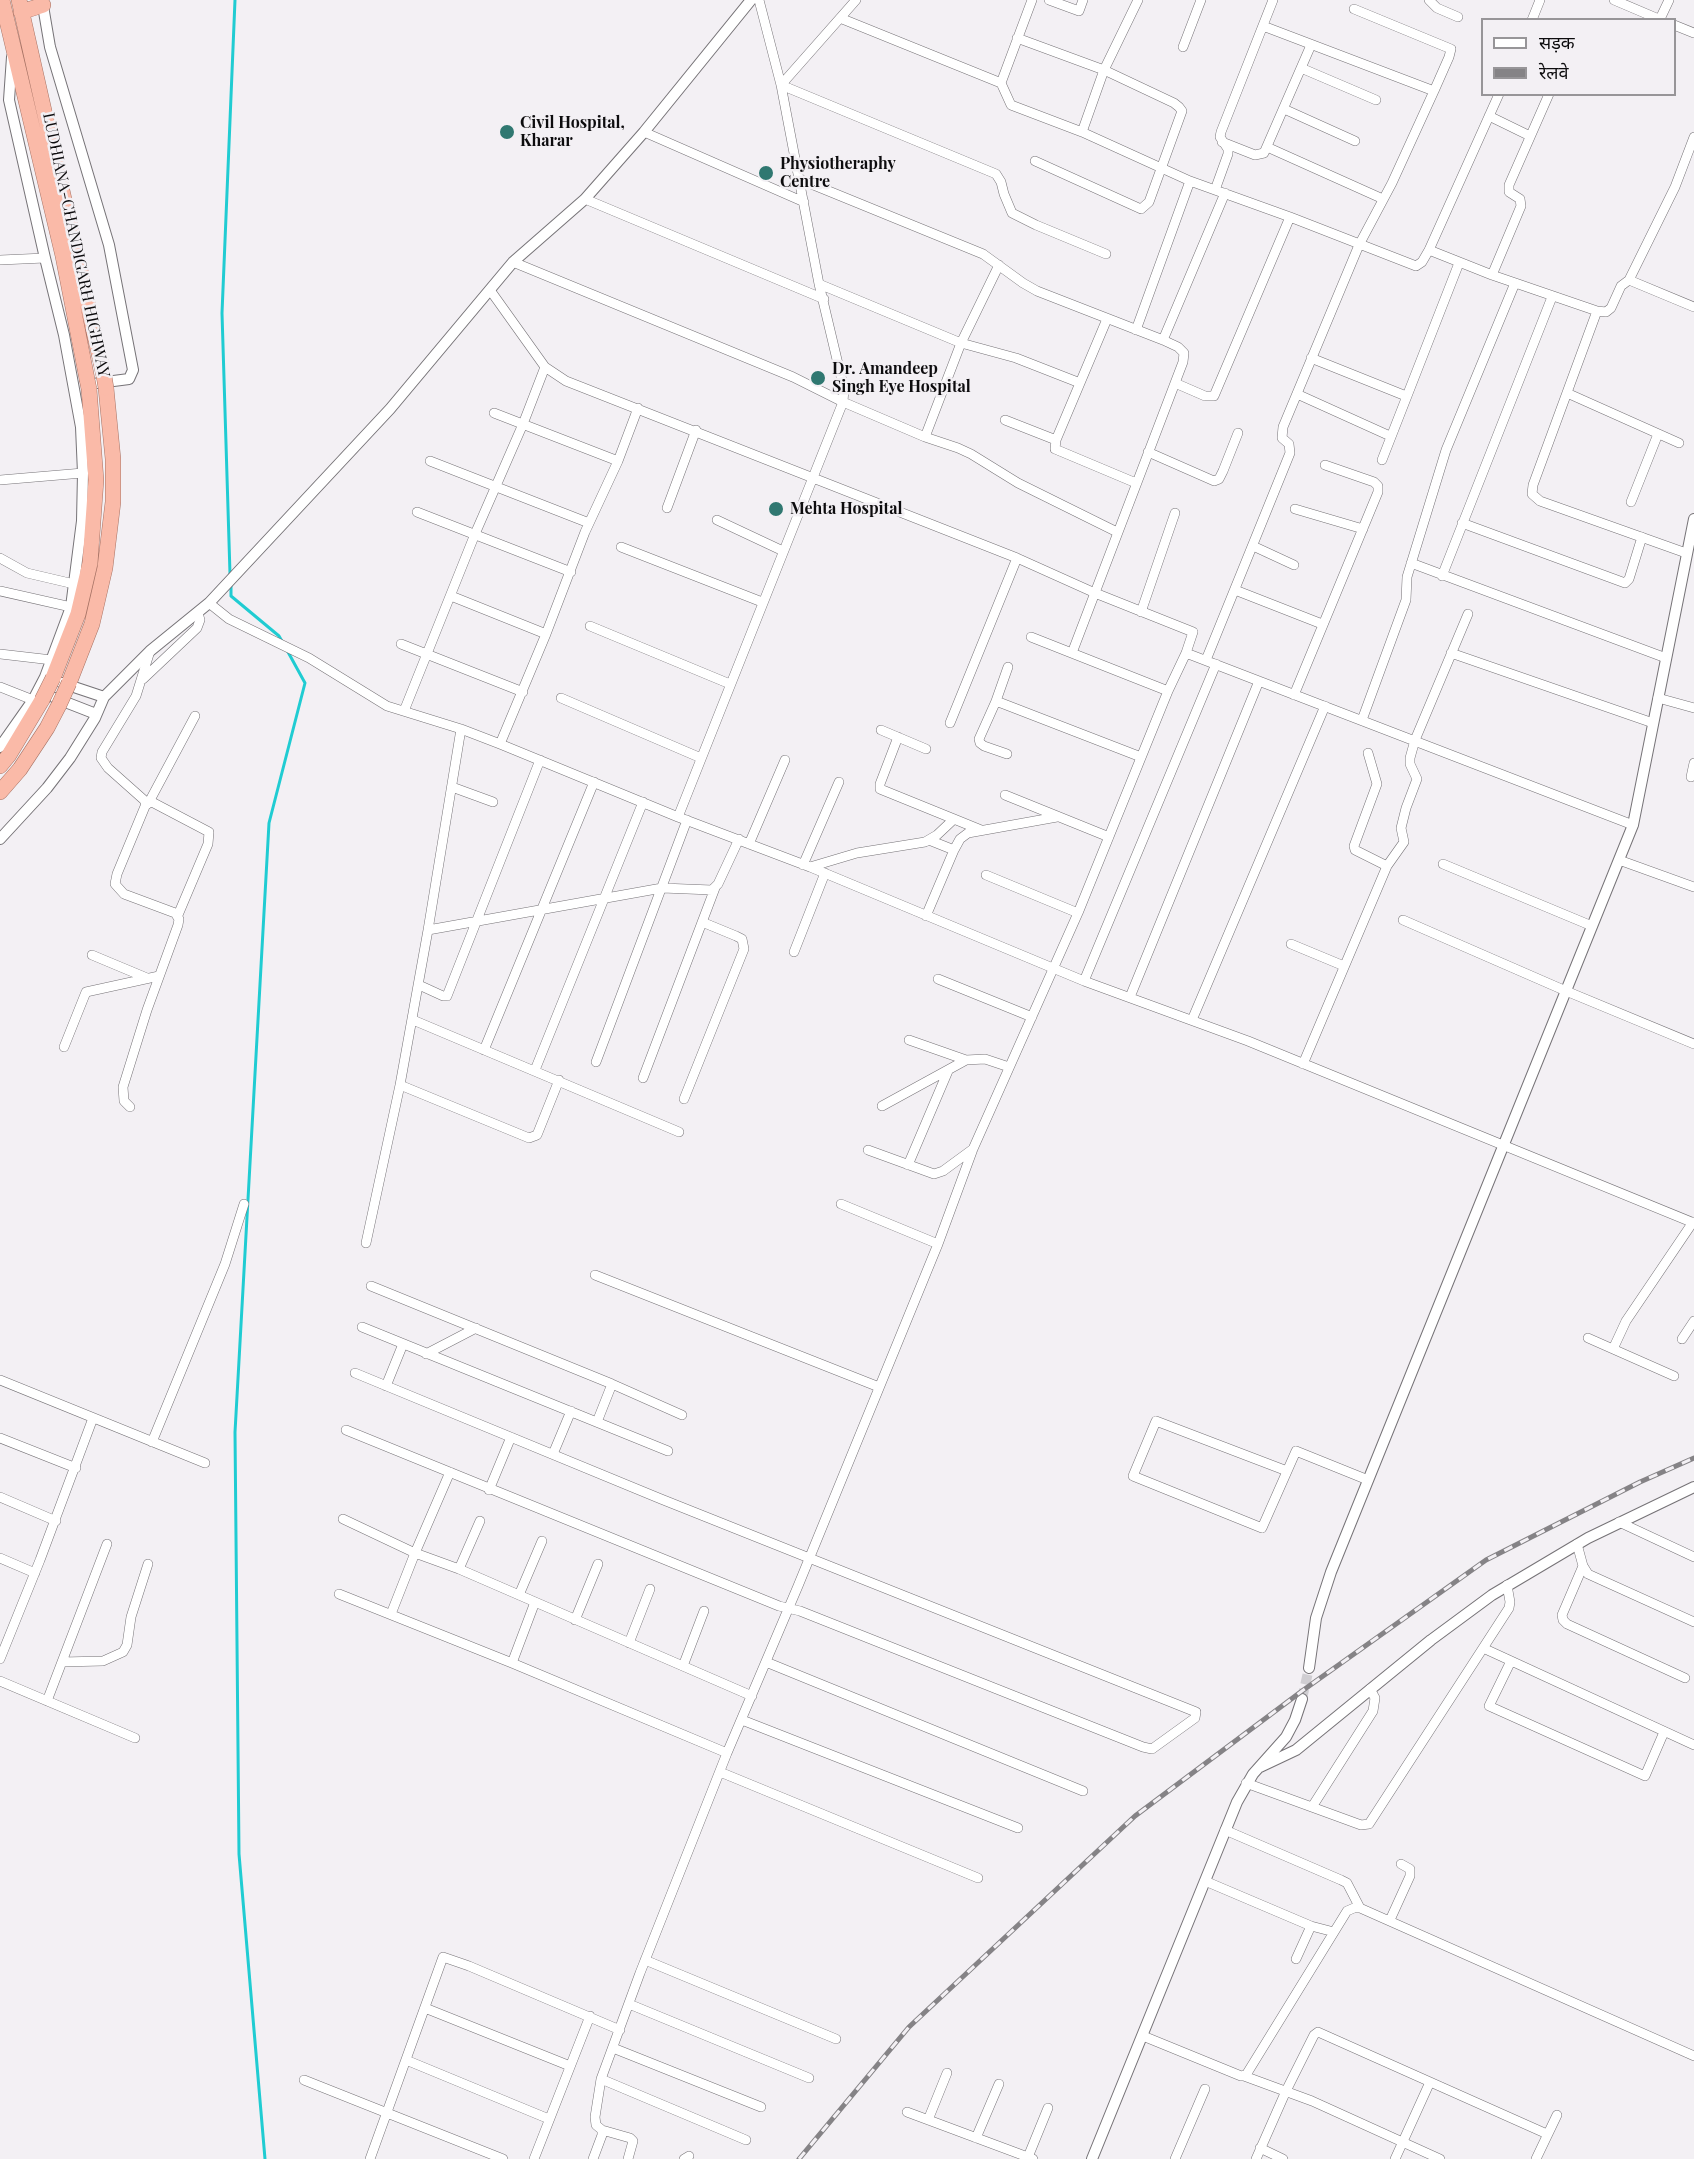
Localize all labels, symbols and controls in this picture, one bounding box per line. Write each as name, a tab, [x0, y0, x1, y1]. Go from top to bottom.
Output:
legend	[1481, 18, 1676, 96]
text: सड़क	[1539, 30, 1575, 54]
text: रेलवे	[1539, 60, 1569, 84]
street label: LUDHIANA-CHANDIGARH HIGHWAY	[39, 111, 113, 379]
place label: Civil Hospital, Kharar	[520, 113, 625, 151]
marker: Civil Hospital, Kharar	[498, 123, 516, 141]
place label: Physiotheraphy Centre	[780, 154, 896, 192]
marker: Physiotheraphy Centre	[757, 164, 775, 182]
place label: Dr. Amandeep Singh Eye Hospital	[832, 359, 971, 397]
marker: Dr. Amandeep Singh Eye Hospital	[809, 369, 827, 387]
place label: Mehta Hospital	[790, 499, 902, 519]
marker: Mehta Hospital	[767, 500, 785, 518]

